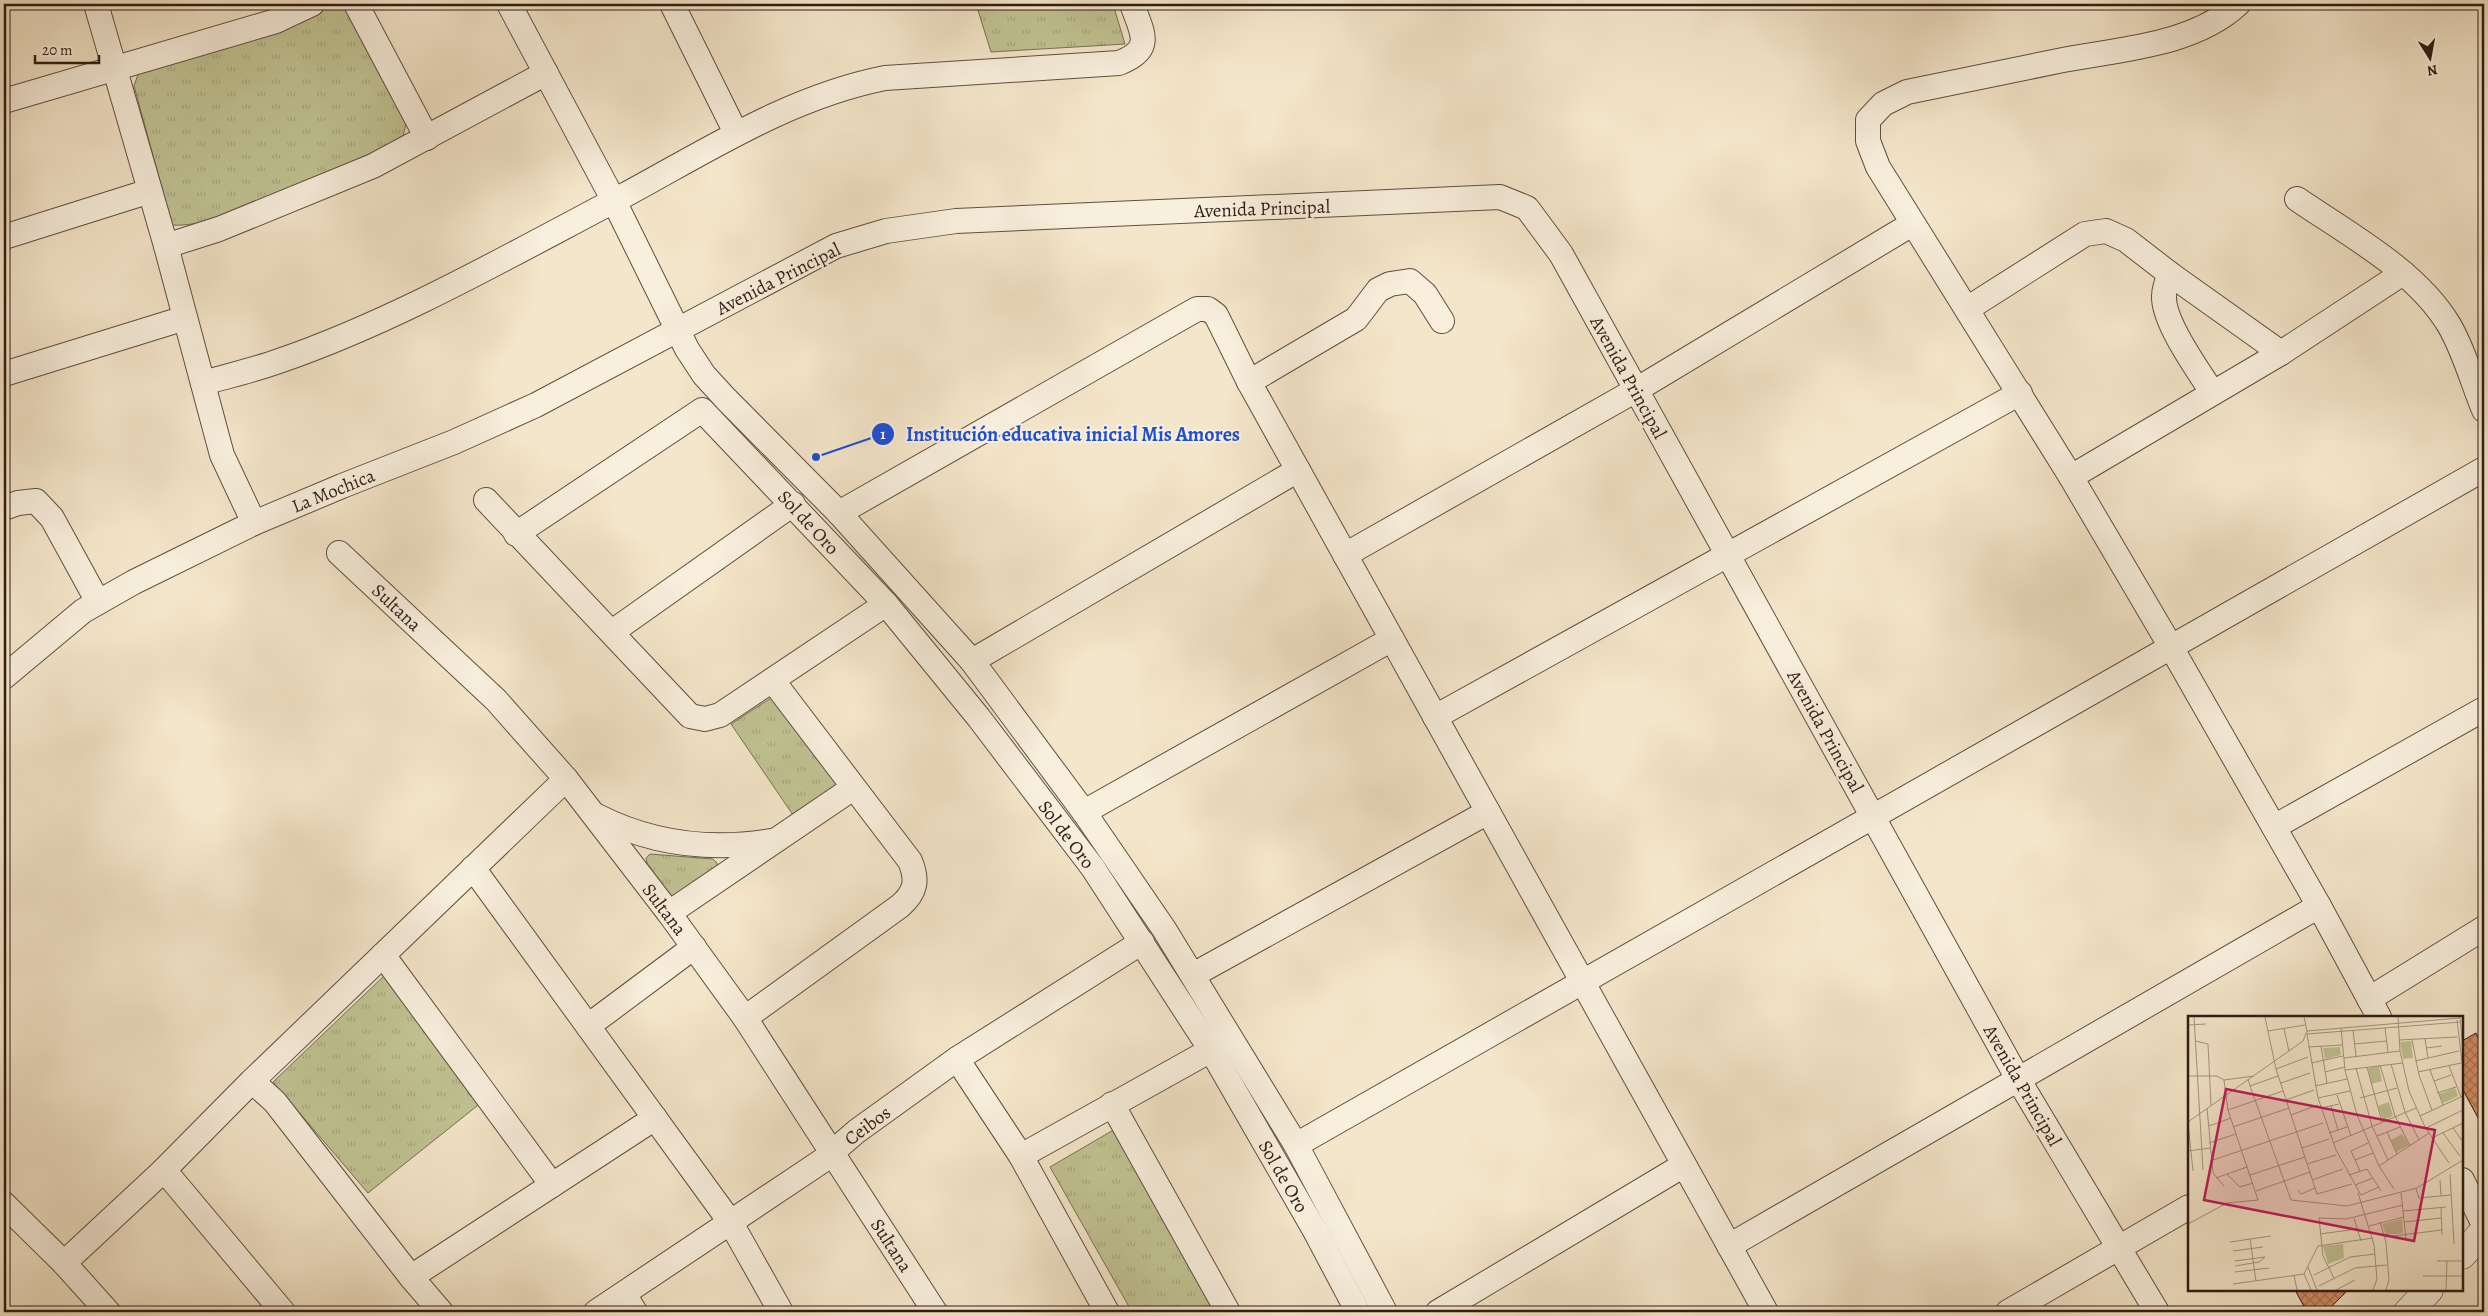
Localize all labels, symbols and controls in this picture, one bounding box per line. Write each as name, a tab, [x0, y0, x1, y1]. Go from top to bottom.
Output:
scale bar	[35, 32, 99, 64]
north arrow	[2406, 32, 2456, 82]
text: 20 m	[42, 40, 73, 60]
text: N	[2426, 60, 2439, 81]
street label: Avenida Principal	[1193, 194, 1331, 224]
street label: Avenida Principal	[711, 236, 845, 322]
street label: Avenida Principal	[1583, 311, 1673, 444]
callout: Institución educativa inicial Mis Amores	[871, 416, 1250, 451]
text: Institución educativa inicial Mis Amores	[906, 421, 1240, 448]
text: 1	[880, 424, 886, 444]
street label: La Mochica	[288, 462, 379, 519]
street label: Sol de Oro	[772, 485, 845, 561]
street label: Sultana	[366, 578, 427, 638]
street label: Avenida Principal	[1780, 665, 1870, 798]
street label: Sol de Oro	[1032, 795, 1101, 874]
street label: Sultana	[636, 878, 693, 941]
inset map	[2188, 1016, 2463, 1291]
street label: Avenida Principal	[1976, 1019, 2068, 1151]
street label: Ceibos	[839, 1100, 896, 1152]
street label: Sol de Oro	[1252, 1135, 1314, 1218]
street label: Sultana	[864, 1214, 918, 1278]

